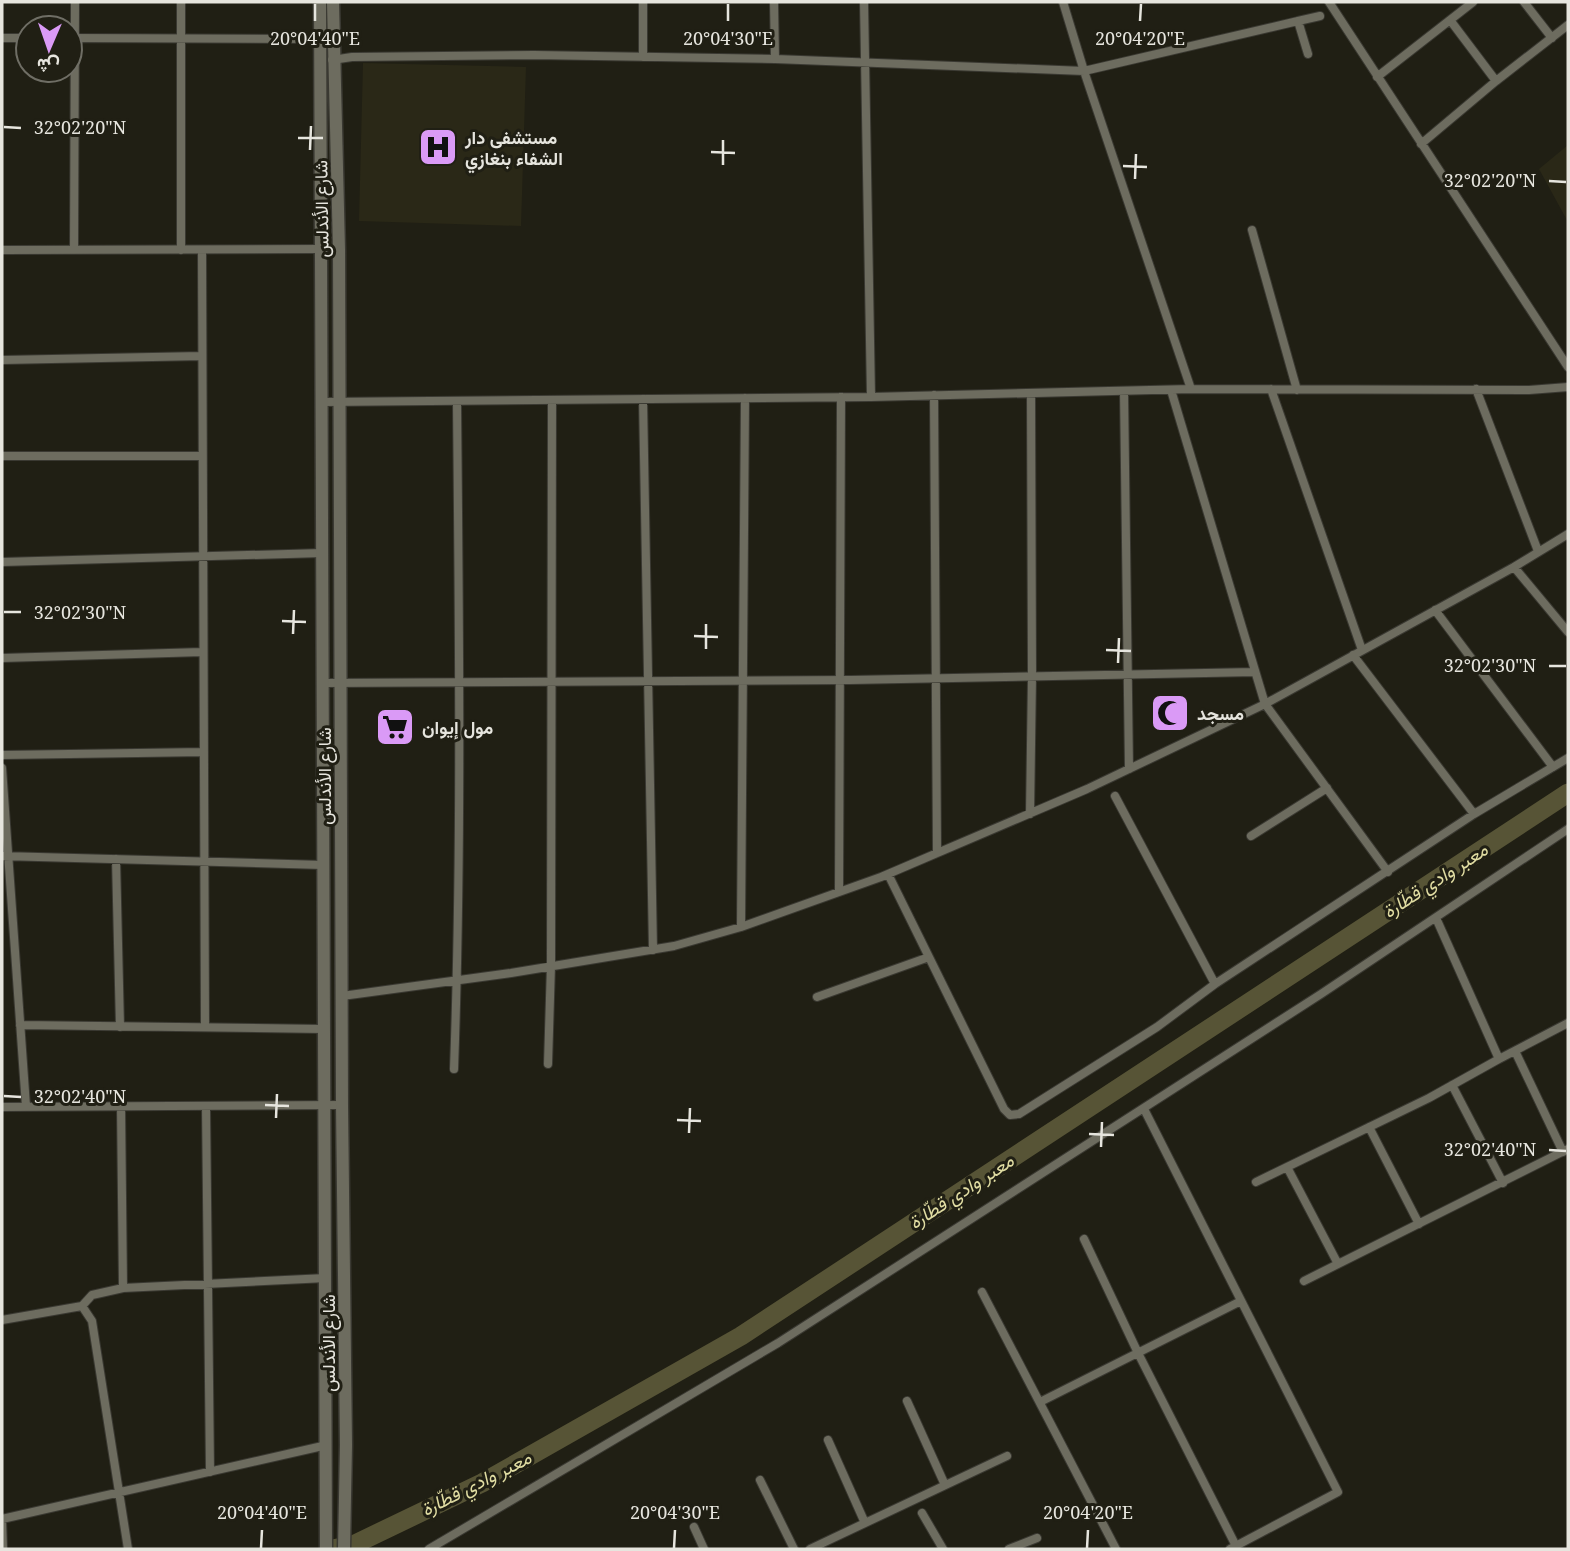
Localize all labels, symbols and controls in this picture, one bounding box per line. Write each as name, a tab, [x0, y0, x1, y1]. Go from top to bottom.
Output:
north arrow	[14, 14, 84, 84]
text: 20°04'40"E	[270, 26, 360, 50]
text: 20°04'30"E	[683, 26, 773, 50]
text: 20°04'20"E	[1095, 26, 1185, 50]
text: ش	[36, 53, 60, 79]
text: 32°02'20"N	[34, 115, 127, 139]
place label: مستشفى دار الشفاء بنغازي	[464, 125, 563, 174]
hospital icon: مستشفى دار الشفاء بنغازي	[417, 126, 459, 168]
street label: شارع الأندلس	[308, 160, 335, 258]
text: 32°02'20"N	[1444, 168, 1537, 192]
text: 32°02'30"N	[34, 600, 127, 624]
text: 32°02'30"N	[1444, 653, 1537, 677]
mosque icon: مسجد	[1149, 692, 1191, 734]
place label: مسجد	[1197, 701, 1244, 725]
supermarket icon: مول إيوان	[374, 706, 416, 748]
place label: مول إيوان	[422, 715, 493, 740]
street label: شارع الأندلس	[312, 727, 337, 825]
water label: معبر وادي قطّارة	[1377, 836, 1495, 926]
text: 32°02'40"N	[34, 1084, 127, 1108]
text: 32°02'40"N	[1444, 1137, 1537, 1161]
water label: معبر وادي قطّارة	[903, 1147, 1021, 1237]
street label: شارع الأندلس	[316, 1294, 341, 1392]
water label: معبر وادي قطّارة	[416, 1444, 538, 1525]
text: 20°04'40"E	[217, 1500, 307, 1524]
text: 20°04'30"E	[630, 1500, 720, 1524]
text: 20°04'20"E	[1043, 1500, 1133, 1524]

